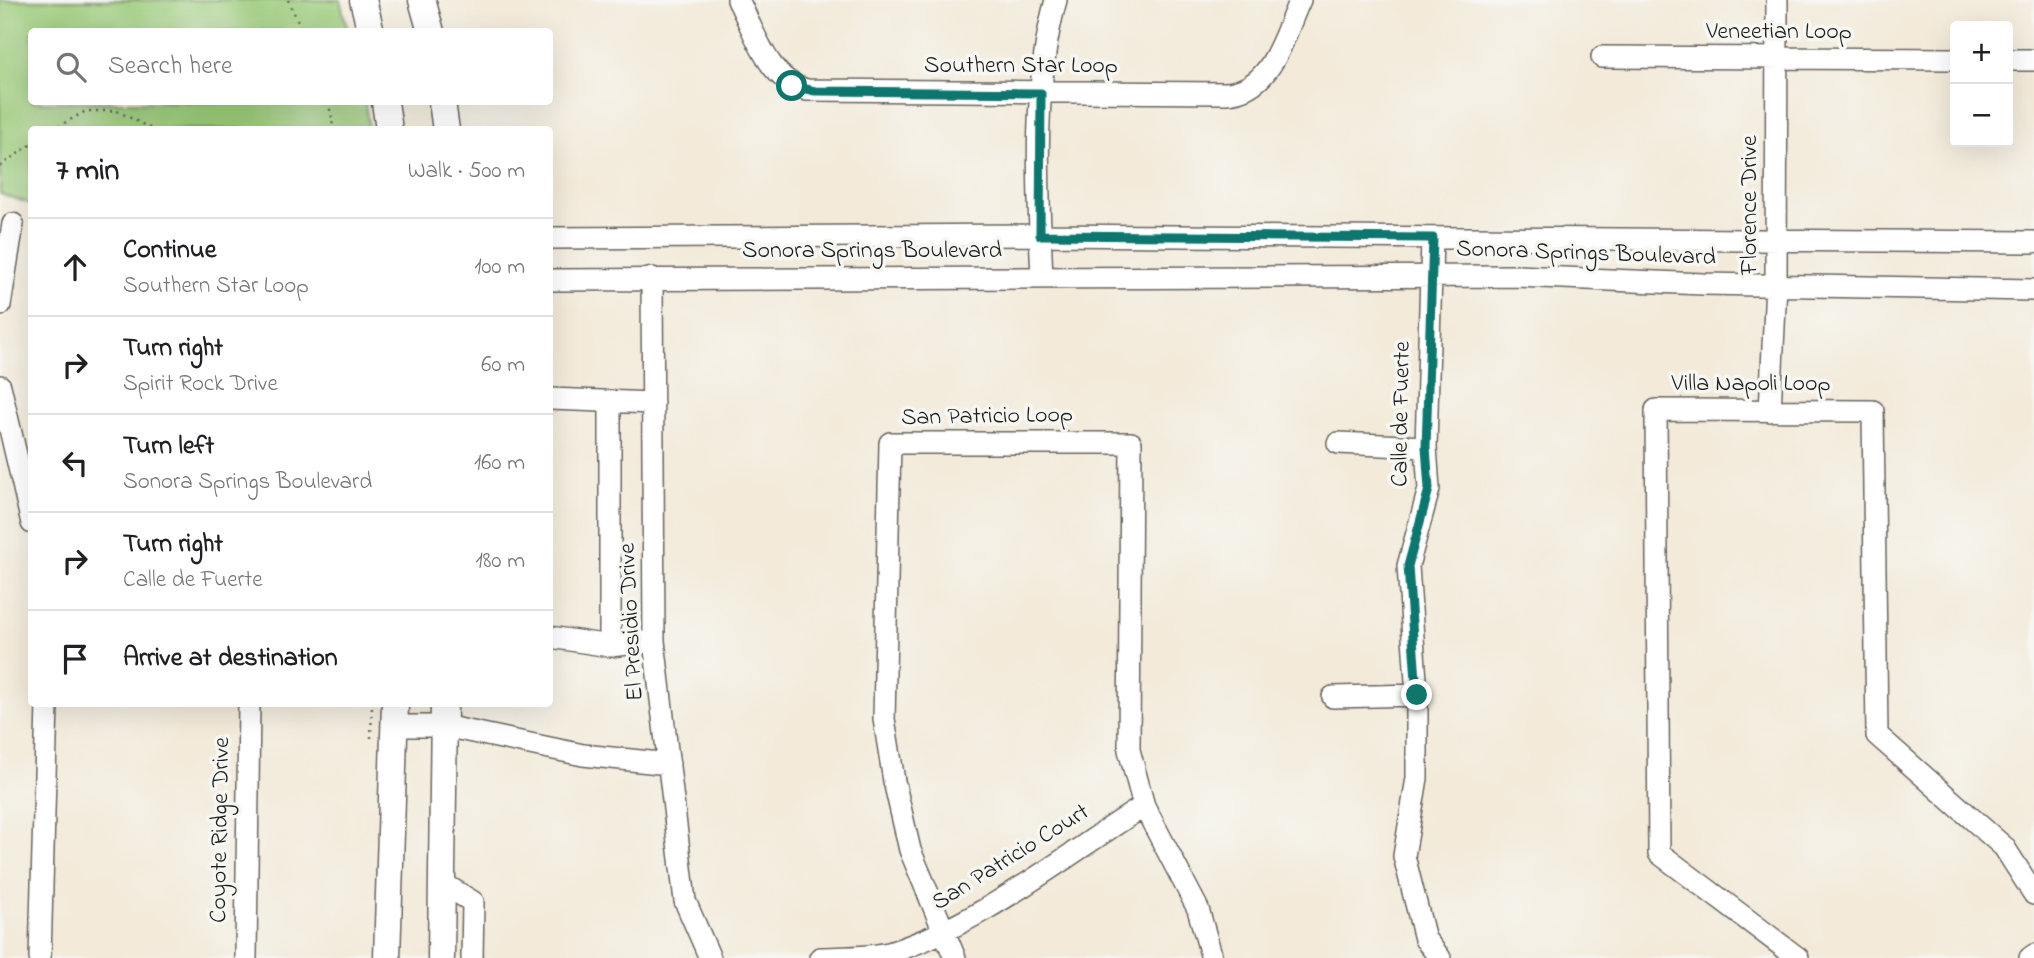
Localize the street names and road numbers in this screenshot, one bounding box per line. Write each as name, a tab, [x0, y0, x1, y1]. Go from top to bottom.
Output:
street label: Veneetian Loop	[1705, 15, 1852, 50]
street label: Southern Star Loop	[924, 49, 1118, 84]
street label: Florence Drive	[1733, 135, 1768, 276]
street label: Sonora Springs Boulevard	[1456, 232, 1717, 276]
street label: Sonora Springs Boulevard	[742, 234, 1002, 269]
street label: Calle de Fuerte	[1383, 341, 1421, 487]
street label: Villa Napoli Loop	[1670, 367, 1831, 402]
street label: San Patricio Loop	[901, 398, 1073, 436]
street label: El Presidio Drive	[610, 542, 654, 702]
street label: Coyote Ridge Drive	[202, 737, 241, 923]
street label: San Patricio Court	[926, 796, 1096, 920]

